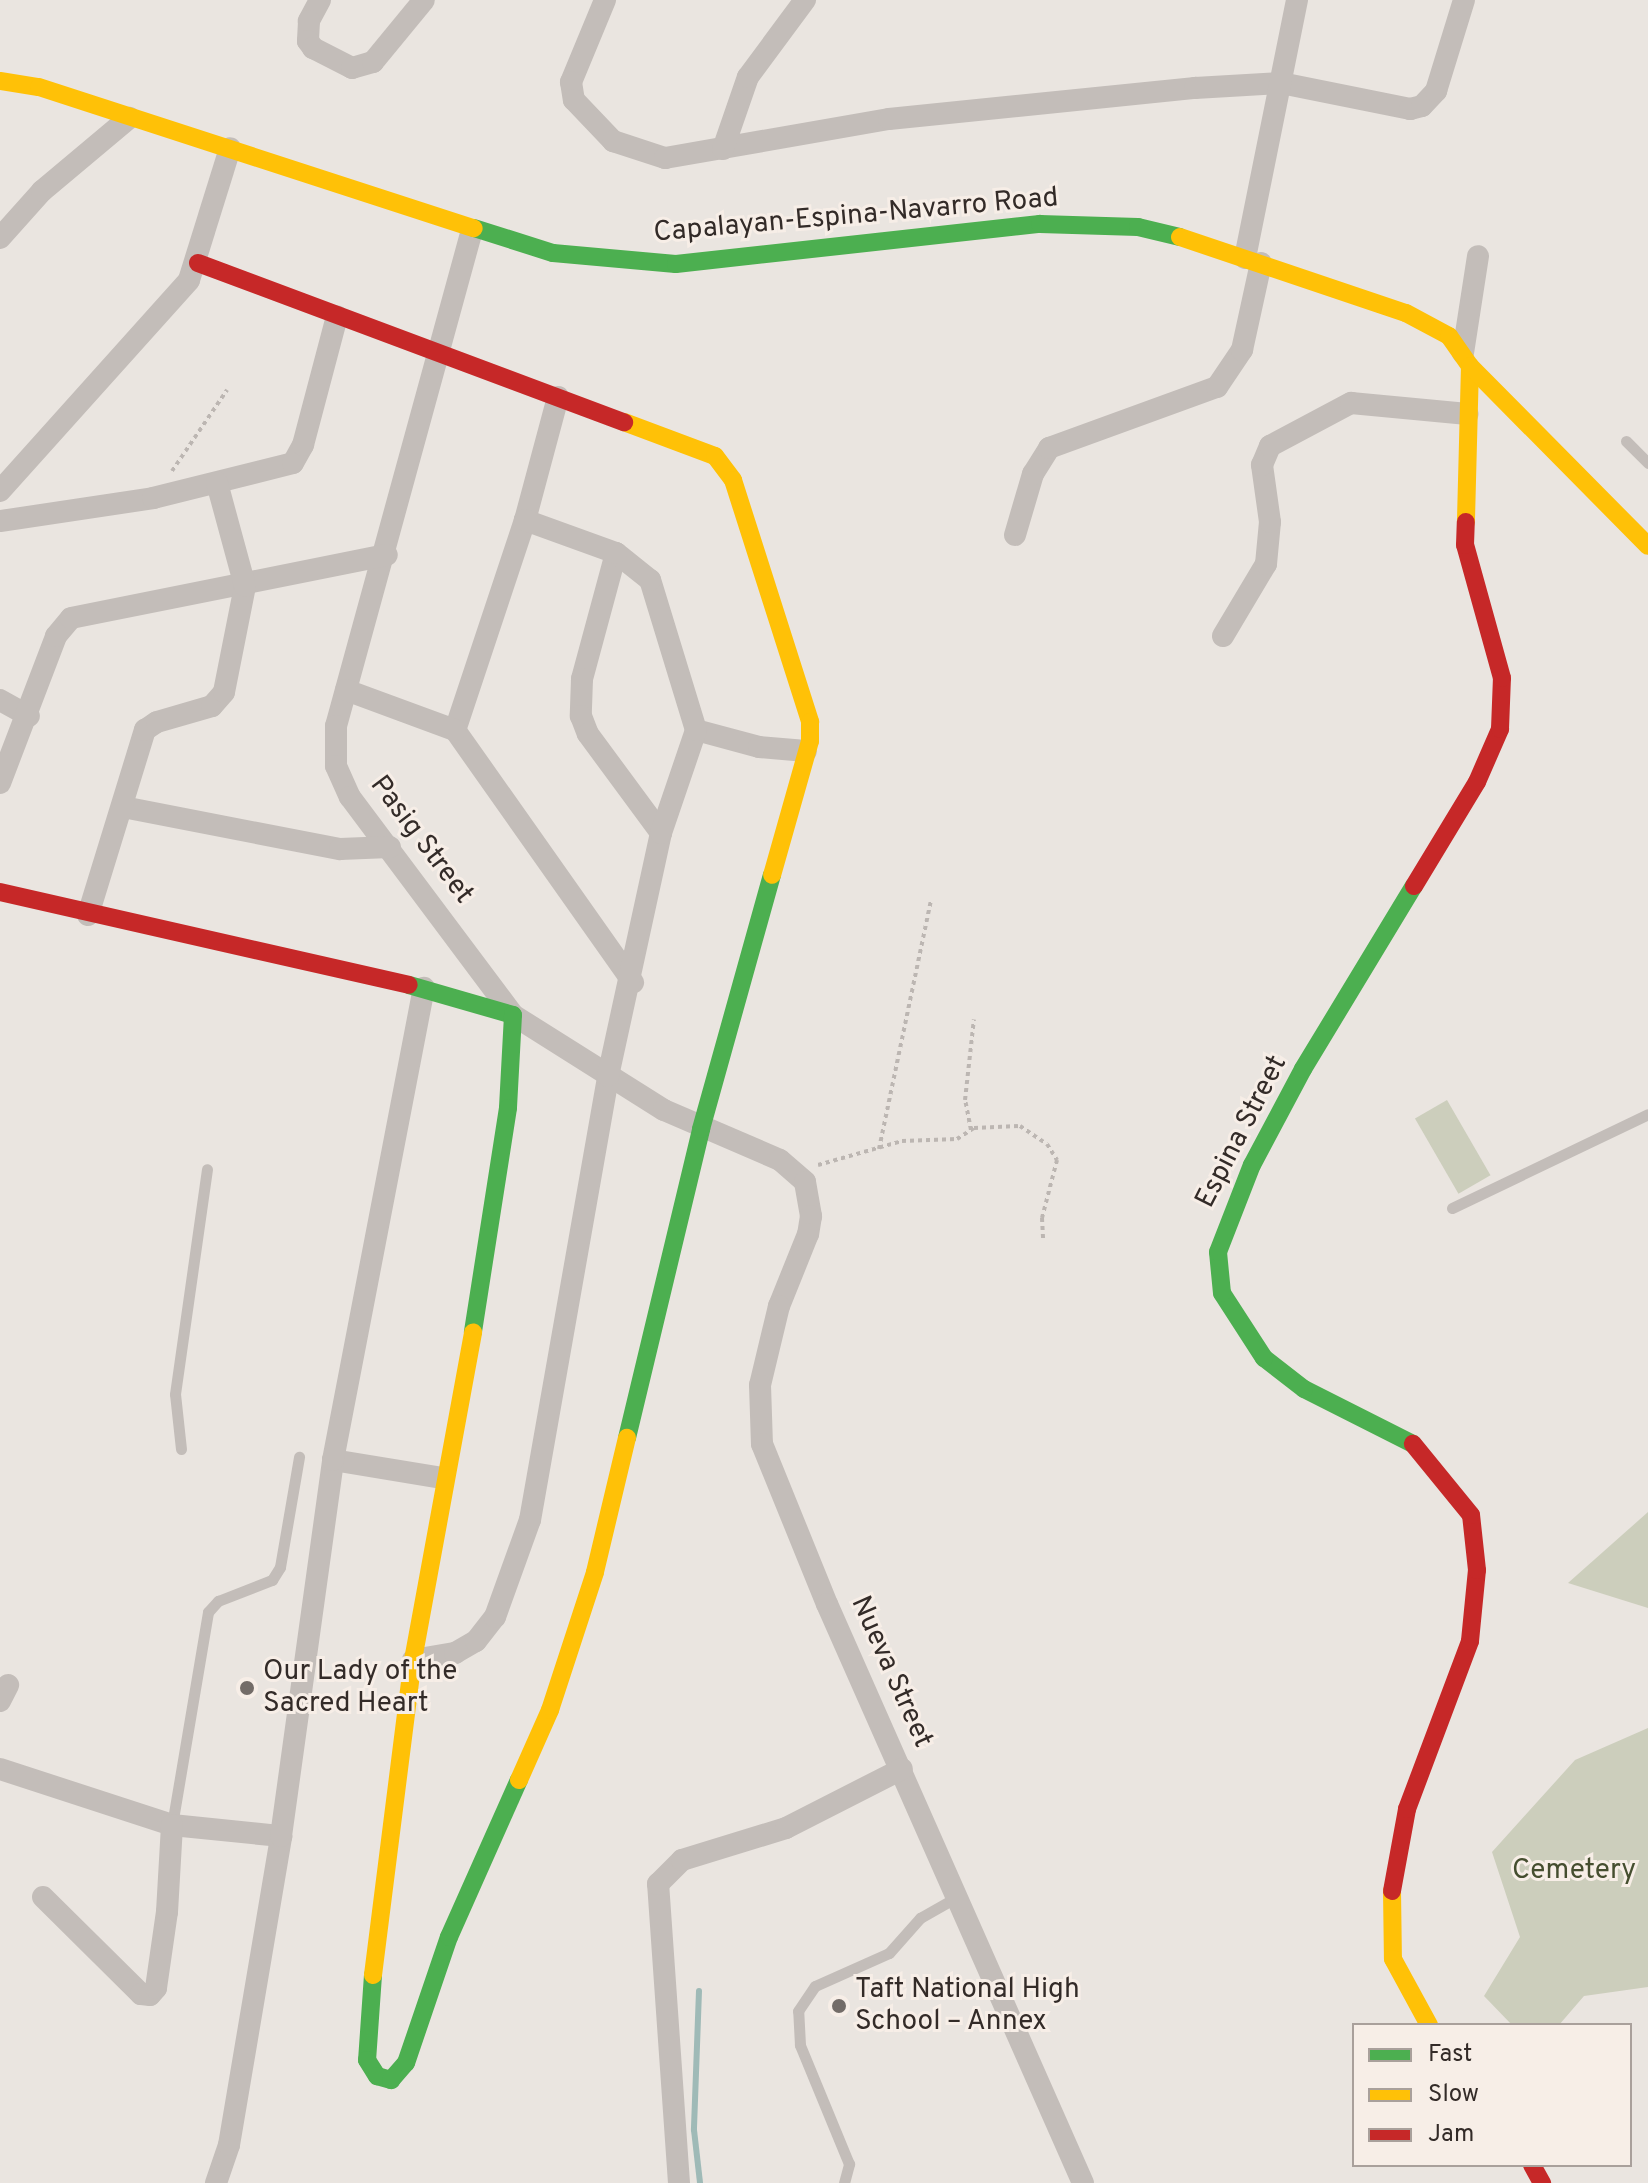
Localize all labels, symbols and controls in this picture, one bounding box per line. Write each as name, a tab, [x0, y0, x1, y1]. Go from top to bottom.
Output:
street label: Capalayan-Espina-Navarro Road	[652, 182, 1060, 250]
street label: Pasig Street	[362, 769, 480, 911]
street label: Espina Street	[1189, 1050, 1295, 1214]
street label: Nueva Street	[843, 1591, 939, 1753]
place label: Our Lady of the Sacred Heart	[263, 1655, 457, 1721]
marker: Our Lady of the Sacred Heart	[238, 1679, 256, 1697]
park label: Cemetery	[1512, 1854, 1636, 1888]
place label: Taft National High School – Annex	[855, 1973, 1080, 2039]
marker: Taft National High School – Annex	[830, 1997, 848, 2015]
legend	[1352, 2023, 1632, 2167]
text: Fast	[1428, 2040, 1472, 2070]
text: Slow	[1428, 2080, 1479, 2110]
text: Jam	[1428, 2120, 1474, 2150]

